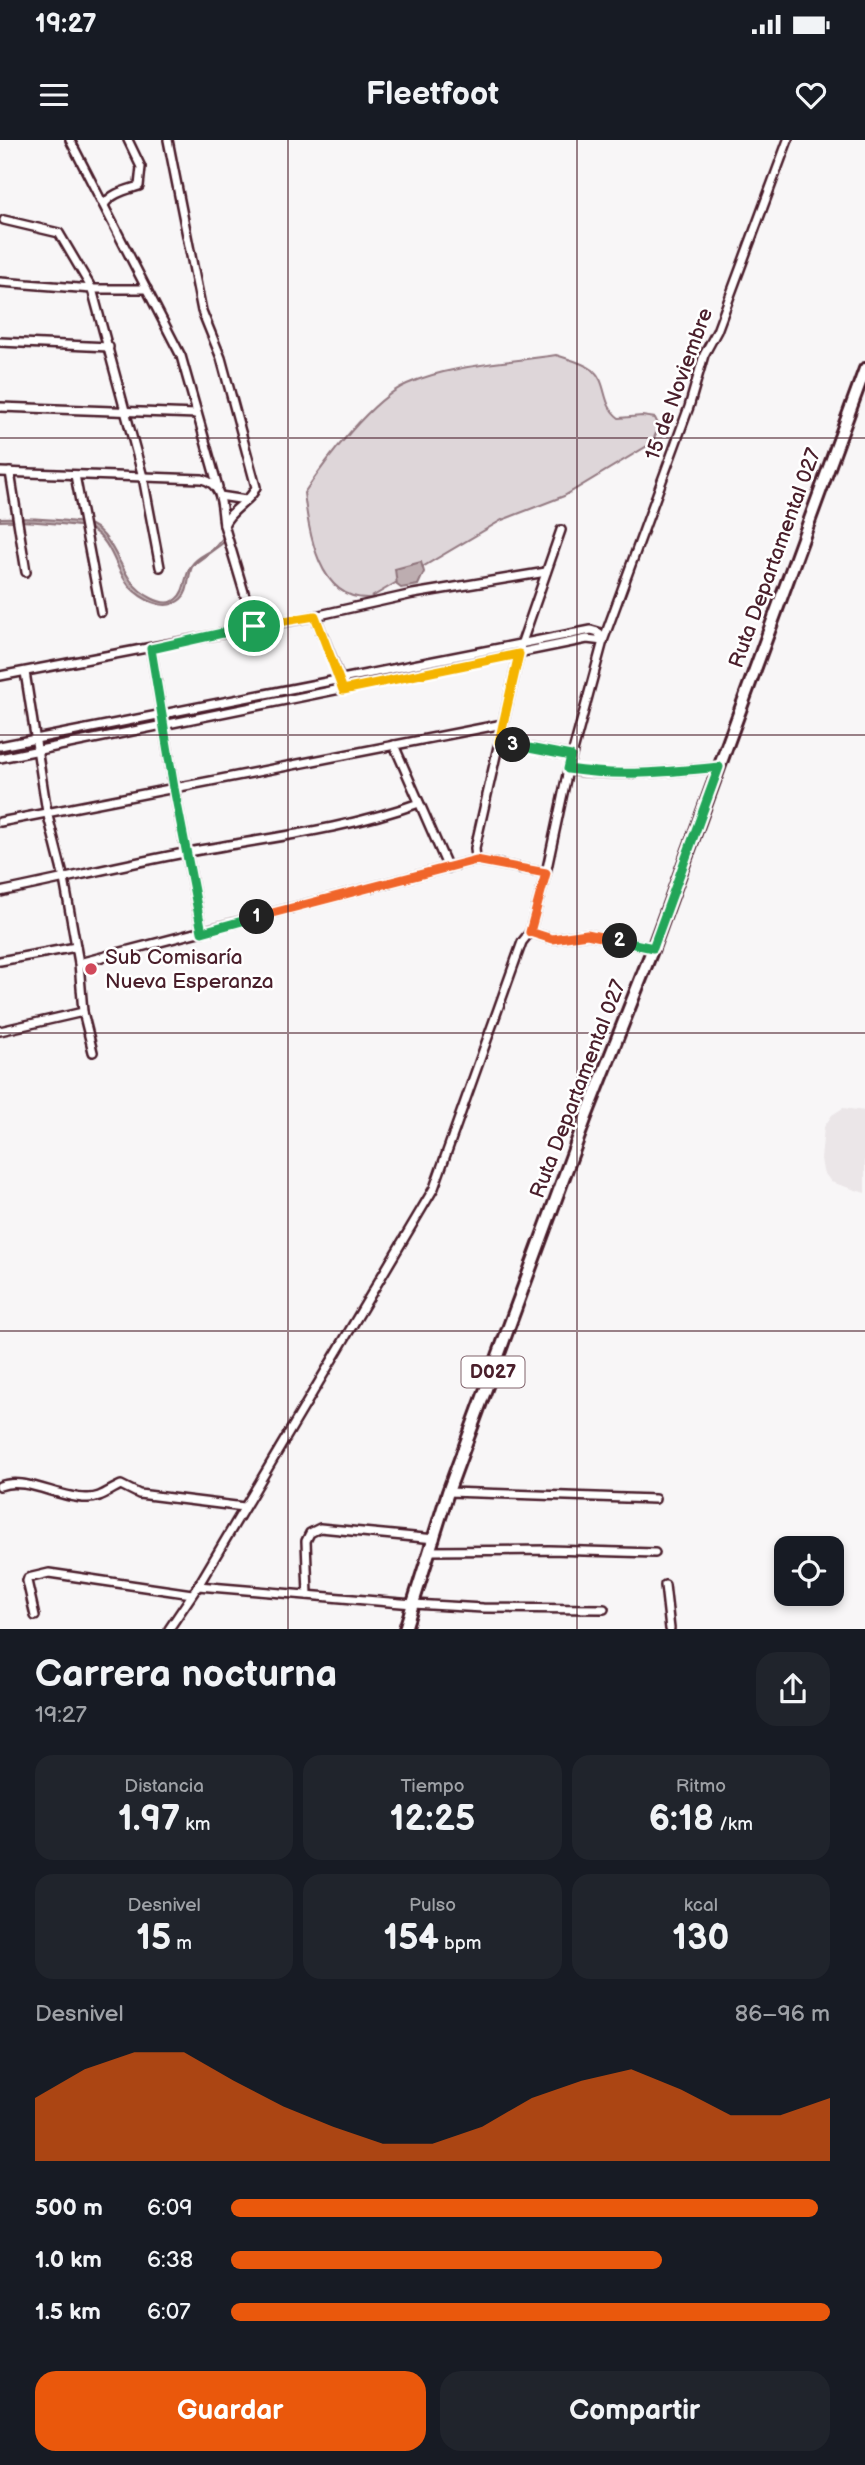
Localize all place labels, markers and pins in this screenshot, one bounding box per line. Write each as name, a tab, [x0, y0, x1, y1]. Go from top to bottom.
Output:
pin	[224, 596, 284, 656]
pin: 3	[496, 728, 530, 762]
pin: 1	[240, 900, 274, 934]
pin: 2	[602, 924, 638, 958]
place label: Sub Comisaría Nueva Esperanza	[105, 945, 274, 994]
marker: Sub Comisaría Nueva Esperanza	[83, 961, 99, 977]

